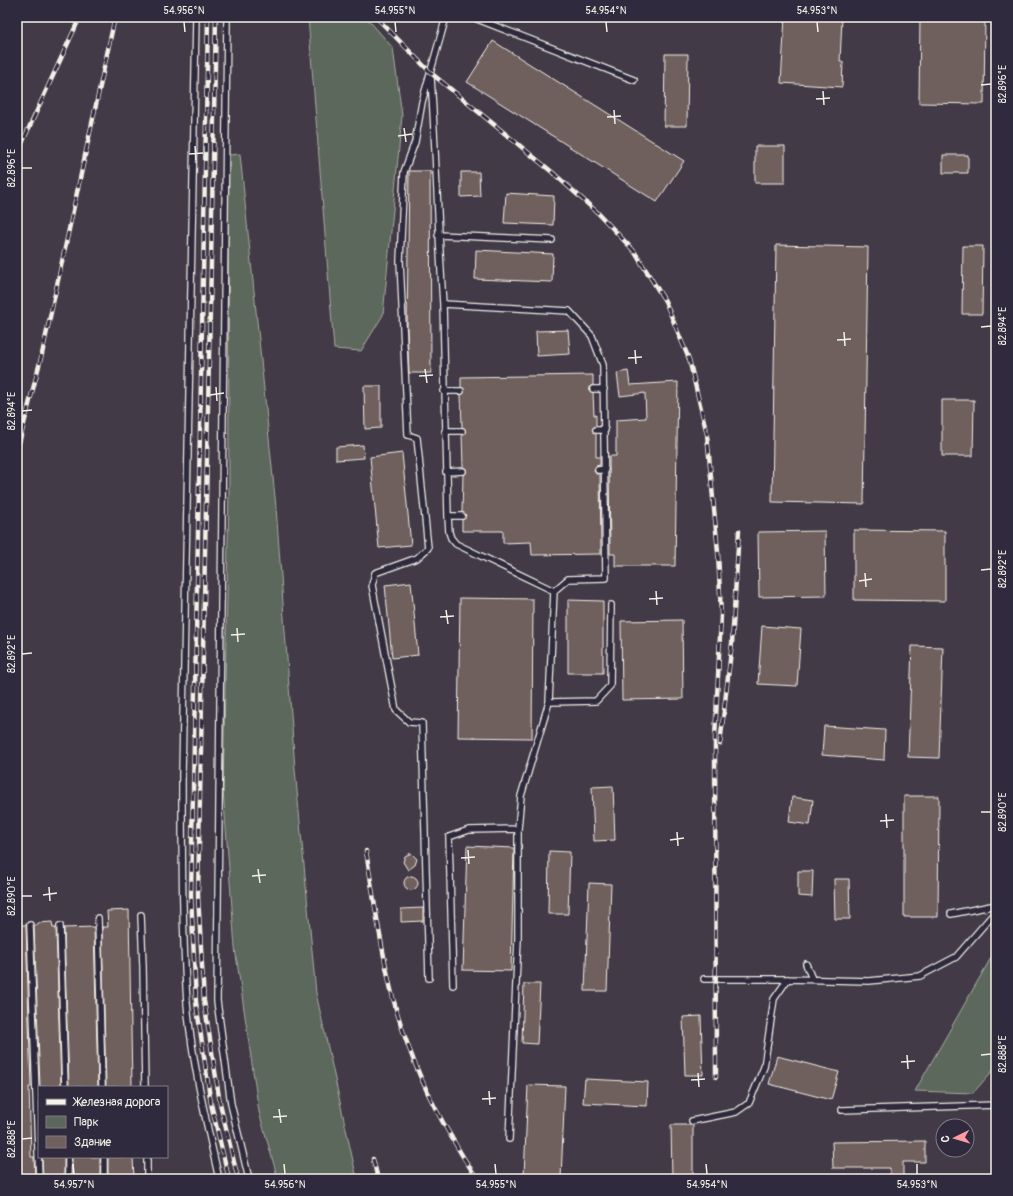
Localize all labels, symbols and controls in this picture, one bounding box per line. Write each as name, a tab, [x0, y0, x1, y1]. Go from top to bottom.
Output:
text: 54.956°N	[164, 5, 205, 17]
text: 54.955°N	[375, 5, 416, 17]
text: 54.954°N	[586, 5, 627, 17]
text: 54.953°N	[797, 5, 838, 17]
text: 82.896°E	[997, 65, 1009, 103]
text: 82.896°E	[6, 149, 18, 187]
text: 82.894°E	[997, 307, 1009, 345]
text: 82.894°E	[6, 392, 18, 430]
text: 82.892°E	[997, 550, 1009, 588]
text: 82.892°E	[6, 635, 18, 673]
text: 82.890°E	[997, 792, 1009, 832]
text: 82.890°E	[6, 876, 18, 916]
text: 82.888°E	[997, 1035, 1009, 1073]
legend	[38, 1086, 168, 1158]
text: Железная дорога	[72, 1095, 161, 1110]
text: Парк	[74, 1115, 99, 1130]
north arrow	[935, 1118, 975, 1158]
text: 82.888°E	[6, 1120, 18, 1158]
text: Здание	[74, 1135, 111, 1150]
text: С	[939, 1135, 952, 1143]
text: 54.957°N	[54, 1179, 94, 1191]
text: 54.956°N	[265, 1179, 306, 1191]
text: 54.955°N	[476, 1179, 517, 1191]
text: 54.954°N	[687, 1179, 728, 1191]
text: 54.953°N	[897, 1179, 938, 1191]

